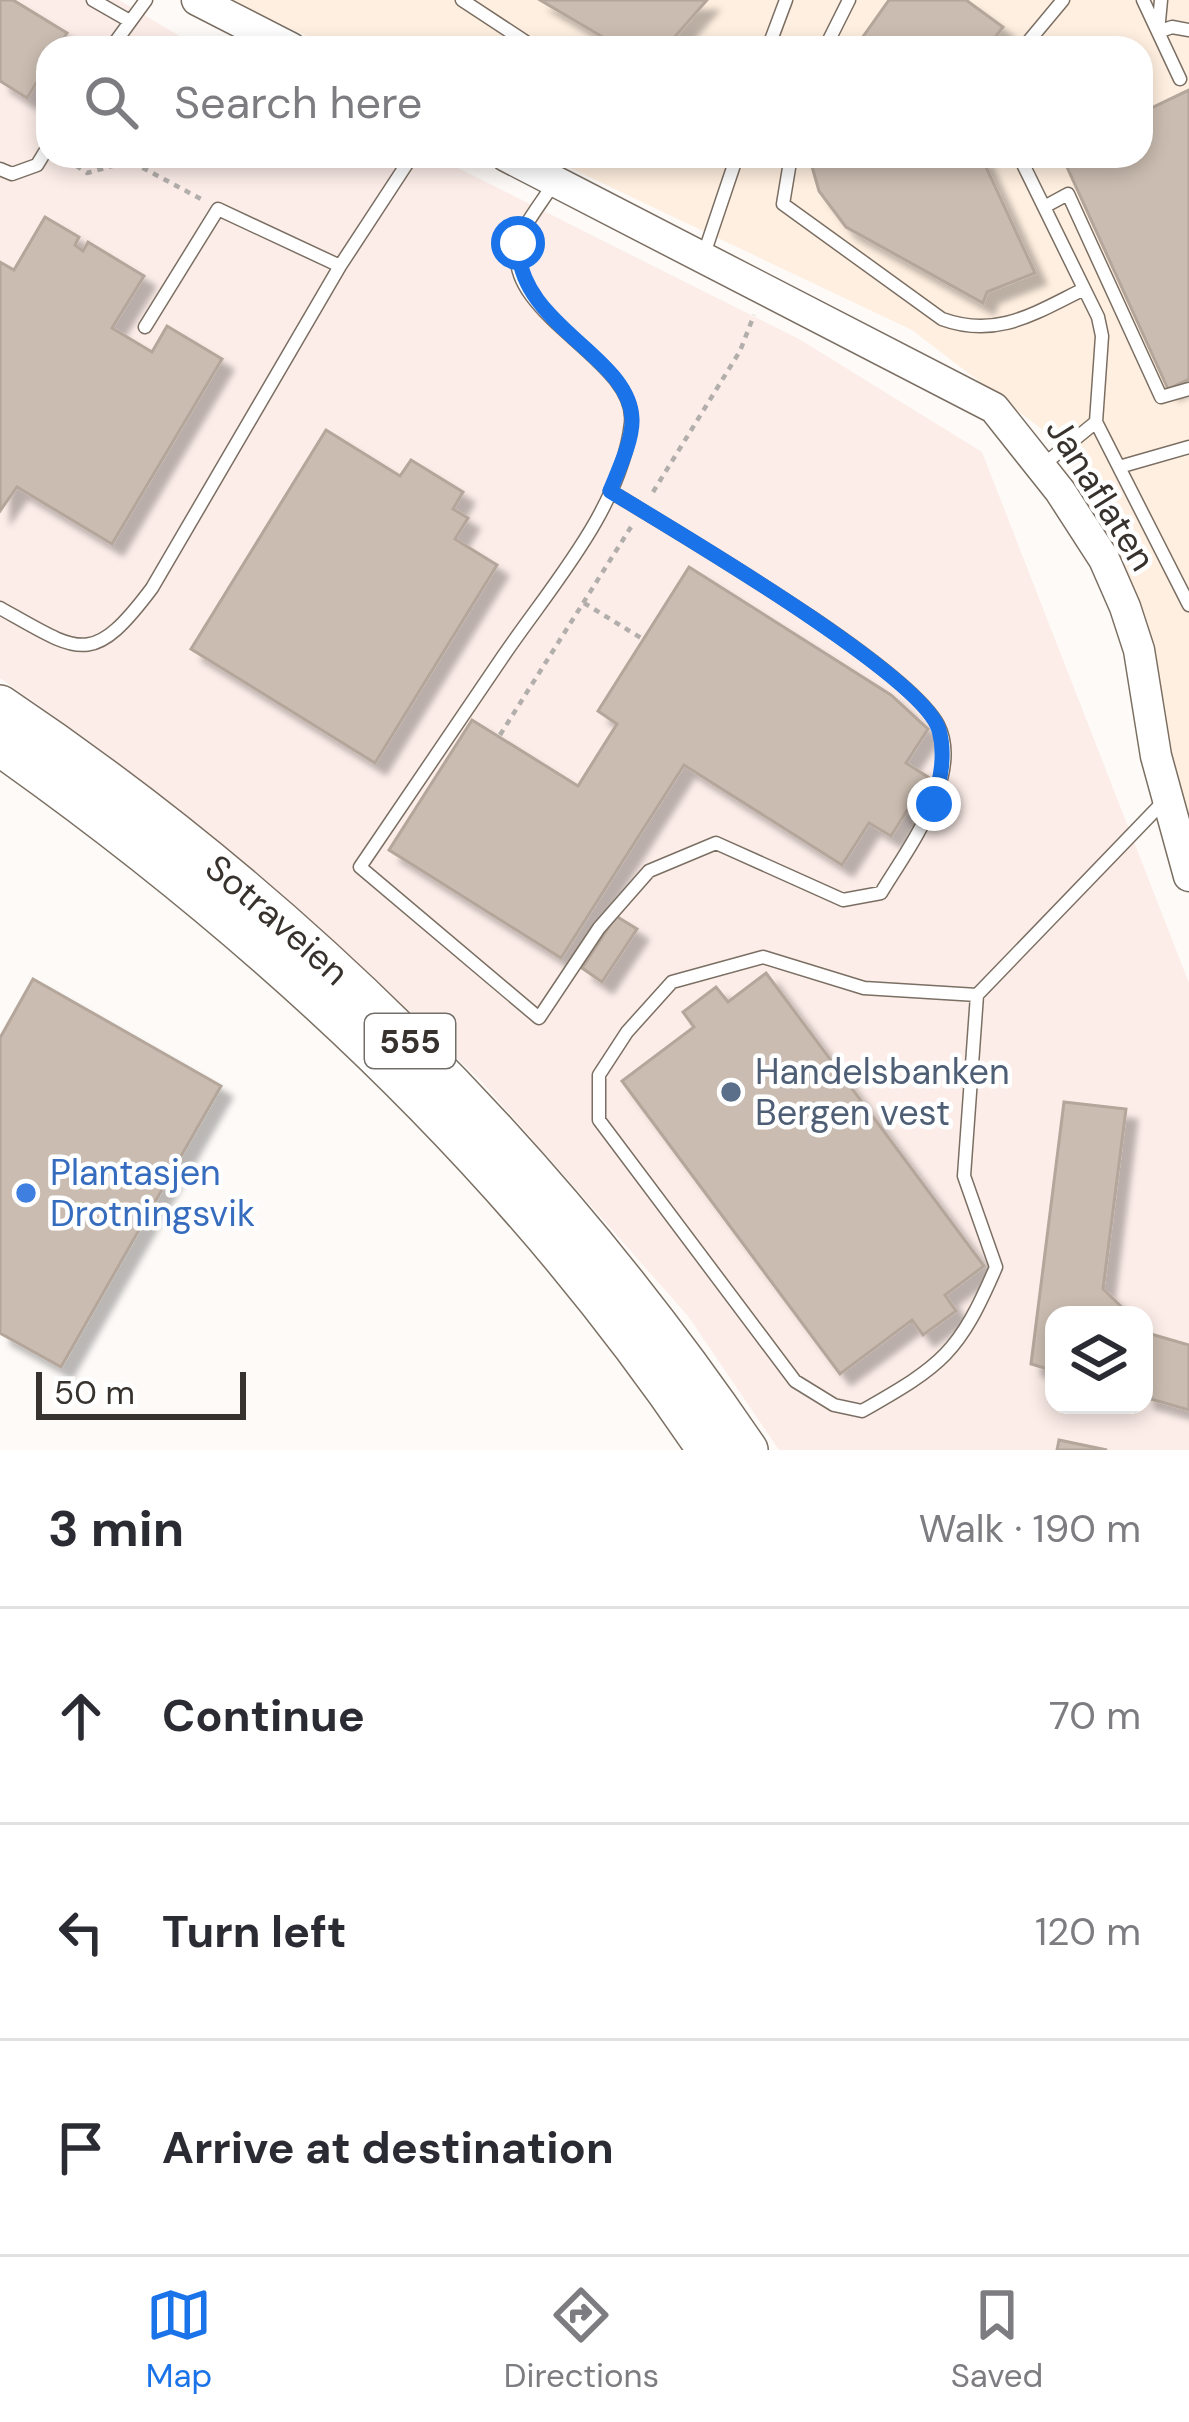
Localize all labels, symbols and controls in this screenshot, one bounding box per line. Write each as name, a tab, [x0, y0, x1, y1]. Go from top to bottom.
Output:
search box	[36, 36, 1153, 168]
icon: search	[78, 69, 144, 135]
text: Search here	[174, 73, 422, 132]
route start	[491, 216, 545, 270]
street label: Janaflaten	[1036, 409, 1166, 579]
route end	[907, 777, 961, 831]
street label: Sotraveien	[196, 844, 360, 995]
road number: 555	[365, 1014, 455, 1068]
place label: Handelsbanken Bergen vest	[755, 1048, 1010, 1136]
marker: Handelsbanken Bergen vest	[718, 1079, 744, 1105]
place label: Plantasjen Drotningsvik	[50, 1149, 255, 1237]
marker: Plantasjen Drotningsvik	[13, 1180, 39, 1206]
map controls	[1045, 1306, 1153, 1414]
button: layers	[1045, 1306, 1153, 1414]
scale bar	[36, 1366, 246, 1419]
text: 50 m	[54, 1371, 135, 1414]
text: 3 min	[48, 1495, 184, 1562]
text: Walk · 190 m	[919, 1503, 1141, 1554]
icon: ahead	[48, 1683, 114, 1749]
text: Continue	[162, 1686, 365, 1745]
text: 70 m	[1049, 1690, 1141, 1741]
icon: left	[48, 1899, 114, 1965]
text: Turn left	[162, 1902, 346, 1961]
text: 120 m	[1035, 1906, 1141, 1957]
icon: arrive	[48, 2115, 114, 2181]
text: Arrive at destination	[162, 2118, 614, 2177]
tab: Map	[146, 2282, 212, 2397]
tab: Directions	[504, 2282, 659, 2397]
tab: Saved	[951, 2282, 1043, 2397]

